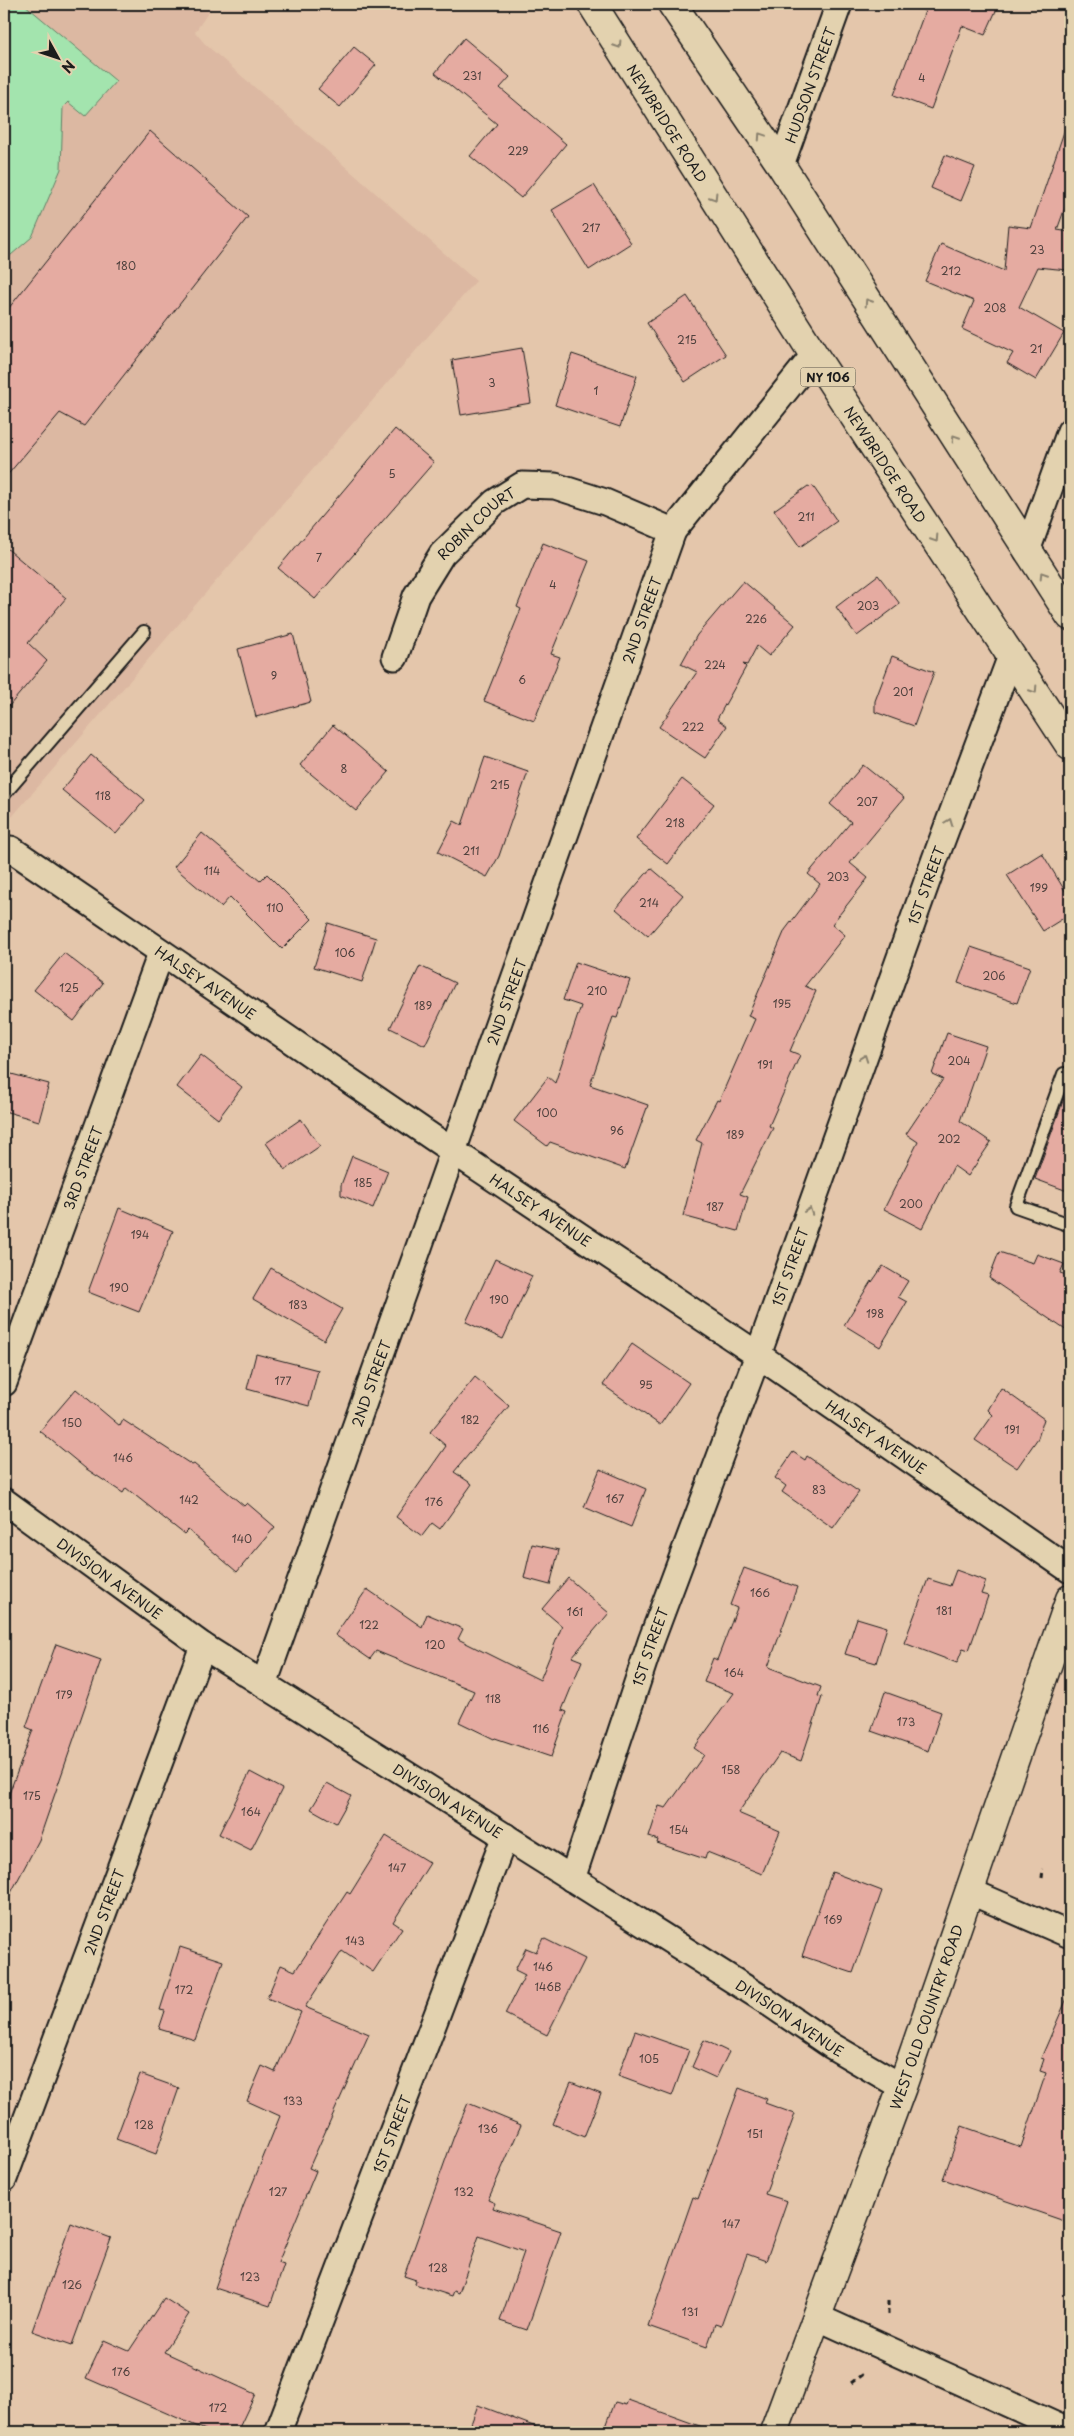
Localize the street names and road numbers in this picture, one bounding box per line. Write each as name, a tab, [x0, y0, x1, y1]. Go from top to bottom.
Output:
street label: HUDSON STREET	[779, 24, 841, 146]
street label: NEWBRIDGE ROAD	[622, 60, 713, 186]
road number: NY 106	[800, 368, 856, 387]
street label: NEWBRIDGE ROAD	[840, 402, 932, 527]
street label: ROBIN COURT	[432, 481, 519, 564]
street label: 2ND STREET	[616, 573, 667, 666]
street label: 1ST STREET	[902, 843, 950, 927]
street label: HALSEY AVENUE	[151, 940, 261, 1024]
street label: 2ND STREET	[481, 955, 531, 1048]
street label: 3RD STREET	[58, 1123, 108, 1213]
street label: HALSEY AVENUE	[486, 1168, 596, 1251]
street label: 1ST STREET	[766, 1224, 813, 1309]
street label: 2ND STREET	[346, 1337, 396, 1430]
street label: HALSEY AVENUE	[822, 1394, 931, 1479]
street label: DIVISION AVENUE	[53, 1533, 167, 1624]
street label: 1ST STREET	[626, 1604, 673, 1689]
street label: DIVISION AVENUE	[389, 1758, 507, 1843]
street label: 2ND STREET	[78, 1865, 130, 1958]
street label: WEST OLD COUNTRY ROAD	[884, 1922, 968, 2113]
street label: DIVISION AVENUE	[732, 1974, 848, 2061]
street label: 1ST STREET	[367, 2091, 416, 2176]

